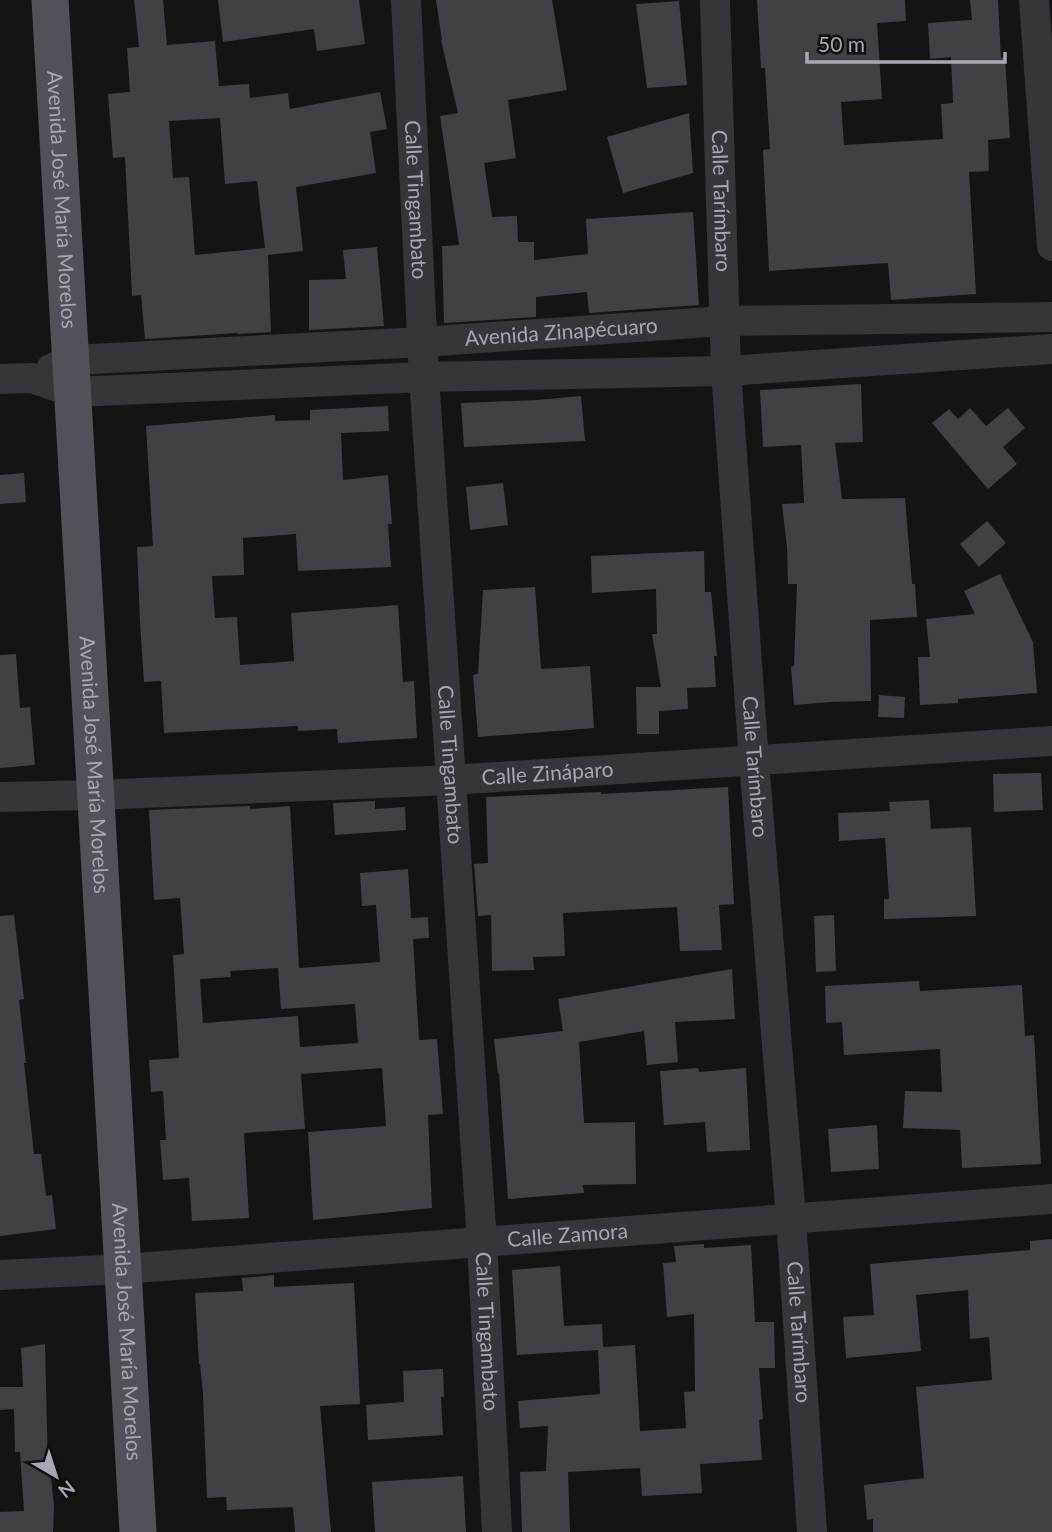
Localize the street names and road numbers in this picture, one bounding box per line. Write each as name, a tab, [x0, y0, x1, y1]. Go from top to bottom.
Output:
street label: Avenida José María Morelos	[43, 70, 83, 329]
street label: Calle Tingambato	[401, 119, 433, 280]
street label: Calle Tarímbaro	[708, 130, 737, 272]
street label: Avenida Zinapécuaro	[464, 312, 659, 350]
street label: Avenida José María Morelos	[76, 635, 115, 894]
street label: Calle Tingambato	[434, 684, 469, 845]
street label: Calle Tarímbaro	[738, 695, 774, 839]
street label: Calle Zináparo	[481, 755, 614, 789]
street label: Avenida José María Morelos	[108, 1202, 148, 1461]
street label: Calle Zamora	[506, 1217, 629, 1251]
street label: Calle Tingambato	[472, 1251, 505, 1412]
street label: Calle Tarímbaro	[783, 1260, 817, 1404]

